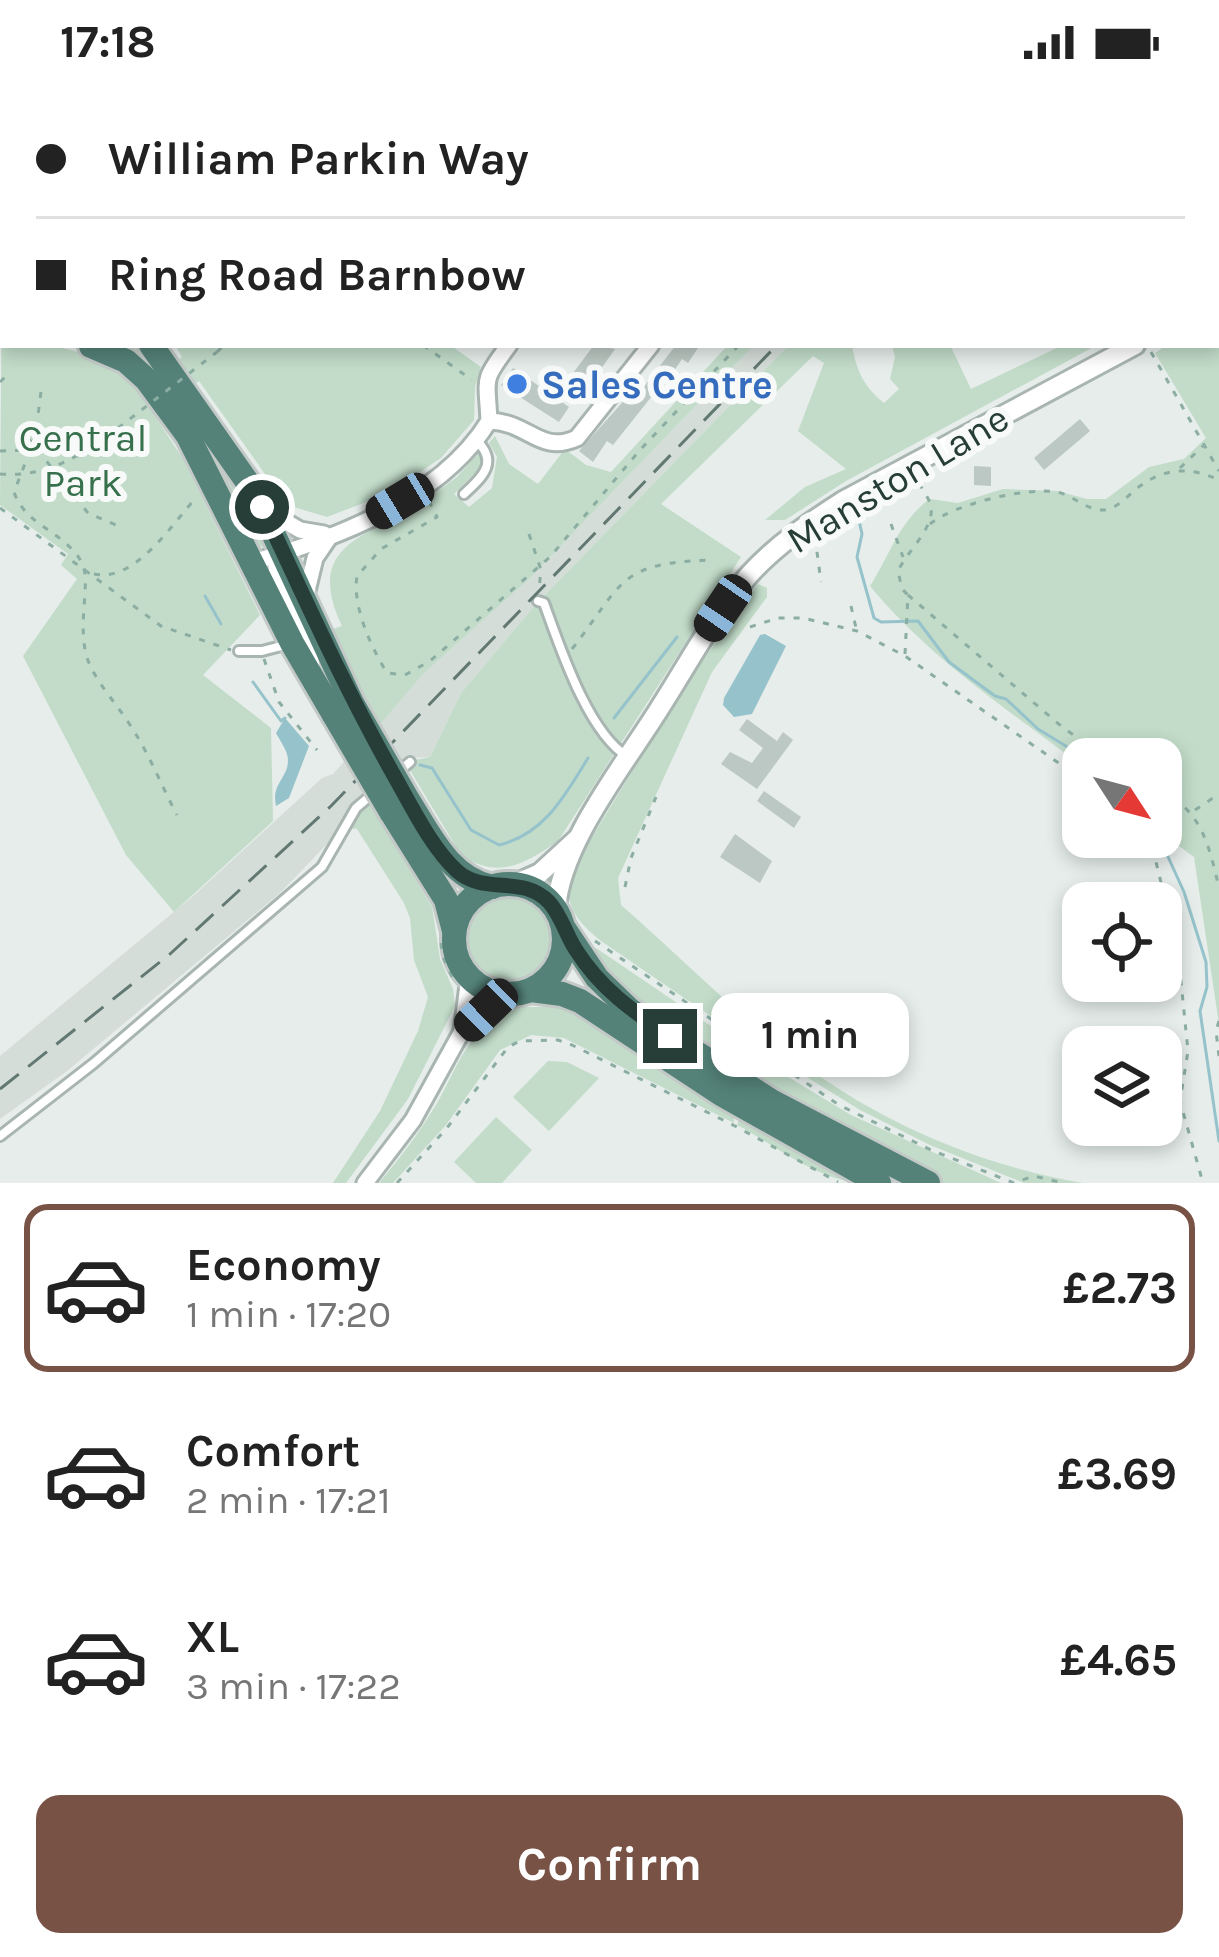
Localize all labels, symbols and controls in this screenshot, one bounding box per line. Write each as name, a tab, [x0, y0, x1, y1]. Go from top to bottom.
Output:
text: 17:18	[60, 16, 156, 68]
text: William Parkin Way	[108, 133, 529, 185]
text: Ring Road Barnbow	[108, 249, 526, 301]
place label: Sales Centre	[541, 362, 773, 408]
marker: Sales Centre	[504, 371, 530, 397]
street label: Manston Lane	[778, 395, 1017, 563]
park label: Central Park	[19, 415, 147, 506]
car	[360, 467, 440, 535]
route start	[235, 480, 289, 534]
car	[688, 568, 758, 648]
north arrow	[1062, 738, 1182, 858]
map controls	[1062, 738, 1182, 1146]
button: locate	[1062, 882, 1182, 1002]
car	[448, 972, 524, 1048]
callout: 1 min	[712, 994, 910, 1078]
route end	[643, 1009, 697, 1063]
text: 1 min	[761, 1012, 859, 1058]
button: layers	[1062, 1026, 1182, 1146]
icon: car	[42, 1234, 150, 1342]
text: Economy	[186, 1239, 381, 1291]
text: £2.73	[1063, 1262, 1177, 1314]
text: 1 min · 17:20	[186, 1291, 391, 1337]
icon: car	[42, 1420, 150, 1528]
text: Comfort	[186, 1425, 360, 1477]
text: £3.69	[1058, 1448, 1177, 1500]
text: 2 min · 17:21	[186, 1477, 391, 1523]
icon: car	[42, 1606, 150, 1714]
text: XL	[186, 1611, 239, 1663]
text: £4.65	[1060, 1634, 1177, 1686]
text: 3 min · 17:22	[186, 1663, 401, 1709]
button: Confirm	[36, 1795, 1183, 1933]

